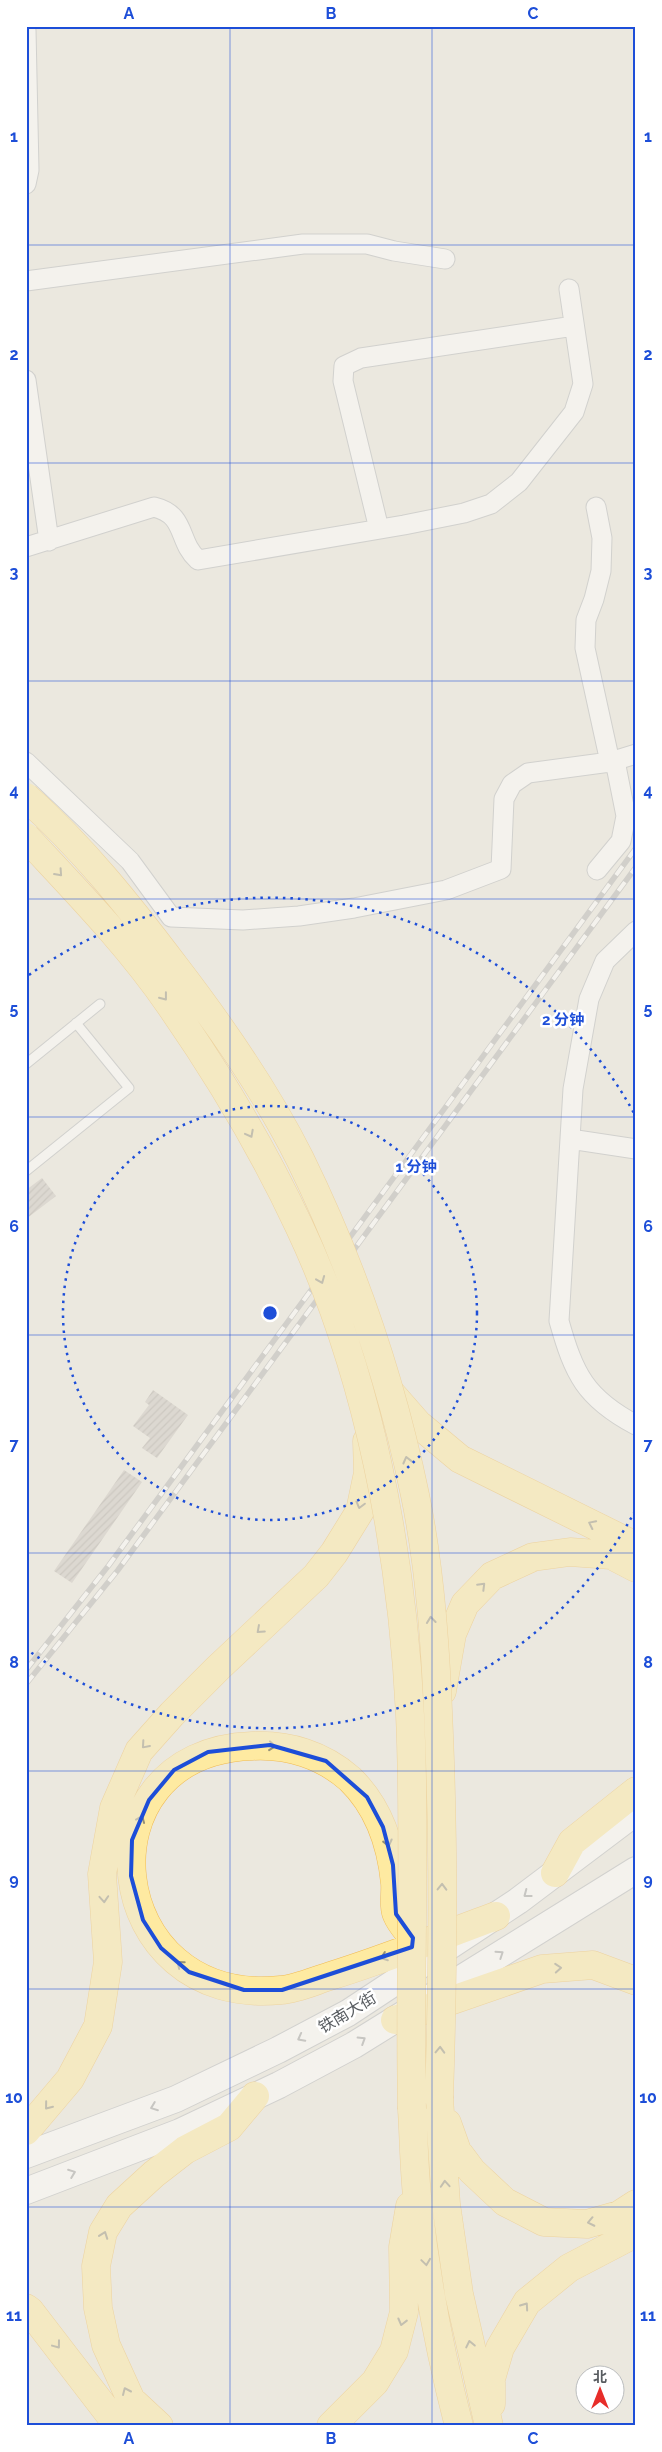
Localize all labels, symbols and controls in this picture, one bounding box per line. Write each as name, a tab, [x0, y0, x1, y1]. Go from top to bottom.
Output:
text: A	[124, 4, 135, 23]
text: B	[326, 4, 337, 23]
text: C	[528, 4, 539, 23]
text: 1	[10, 127, 18, 146]
text: 1	[644, 127, 652, 146]
text: 2	[9, 345, 19, 364]
text: 2	[643, 345, 653, 364]
text: 3	[10, 563, 19, 582]
text: 3	[644, 563, 653, 582]
text: 4	[9, 781, 19, 800]
text: 4	[643, 781, 653, 800]
one-way arrow	[53, 867, 62, 876]
one-way arrow	[158, 991, 166, 1000]
text: 5	[10, 999, 19, 1018]
text: 5	[644, 999, 653, 1018]
text: 2 分钟	[542, 1011, 584, 1029]
one-way arrow	[244, 1129, 254, 1138]
text: 1 分钟	[395, 1158, 437, 1176]
text: 6	[9, 1217, 19, 1236]
text: 6	[643, 1217, 653, 1236]
one-way arrow	[315, 1275, 325, 1284]
centre of rings	[261, 1304, 279, 1322]
text: 7	[10, 1435, 19, 1454]
text: 7	[644, 1435, 653, 1454]
one-way arrow	[402, 1456, 412, 1464]
one-way arrow	[356, 1501, 366, 1509]
one-way arrow	[588, 1520, 597, 1531]
one-way arrow	[476, 1583, 485, 1592]
one-way arrow	[426, 1616, 437, 1624]
one-way arrow	[256, 1625, 265, 1634]
text: 8	[9, 1653, 19, 1672]
text: 8	[643, 1653, 653, 1672]
one-way arrow	[142, 1739, 150, 1748]
one-way arrow	[268, 1740, 276, 1751]
one-way arrow	[135, 1815, 146, 1824]
one-way arrow	[382, 1839, 392, 1847]
text: 9	[9, 1870, 19, 1889]
text: 9	[643, 1870, 653, 1889]
one-way arrow	[437, 1883, 447, 1890]
one-way arrow	[524, 1889, 533, 1897]
one-way arrow	[98, 1895, 109, 1903]
one-way arrow	[380, 1951, 389, 1961]
one-way arrow	[494, 1951, 503, 1960]
one-way arrow	[176, 1960, 185, 1969]
one-way arrow	[554, 1962, 562, 1973]
street label: 铁南大街	[315, 1988, 380, 2037]
one-way arrow	[298, 2032, 307, 2042]
one-way arrow	[357, 2037, 366, 2047]
one-way arrow	[435, 2045, 446, 2053]
text: 10	[5, 2088, 23, 2107]
text: 10	[639, 2088, 657, 2107]
one-way arrow	[45, 2100, 54, 2109]
one-way arrow	[151, 2101, 159, 2111]
one-way arrow	[67, 2169, 75, 2179]
one-way arrow	[440, 2179, 451, 2187]
one-way arrow	[587, 2216, 596, 2227]
one-way arrow	[98, 2231, 108, 2240]
one-way arrow	[420, 2258, 430, 2267]
one-way arrow	[519, 2302, 528, 2312]
text: 11	[6, 2306, 22, 2325]
text: 11	[640, 2306, 656, 2325]
one-way arrow	[397, 2318, 408, 2327]
one-way arrow	[52, 2339, 60, 2348]
one-way arrow	[465, 2340, 475, 2349]
north arrow	[574, 2364, 624, 2414]
text: 北	[593, 2369, 607, 2385]
one-way arrow	[122, 2387, 133, 2396]
text: A	[124, 2429, 135, 2448]
text: B	[326, 2429, 337, 2448]
text: C	[528, 2429, 539, 2448]

